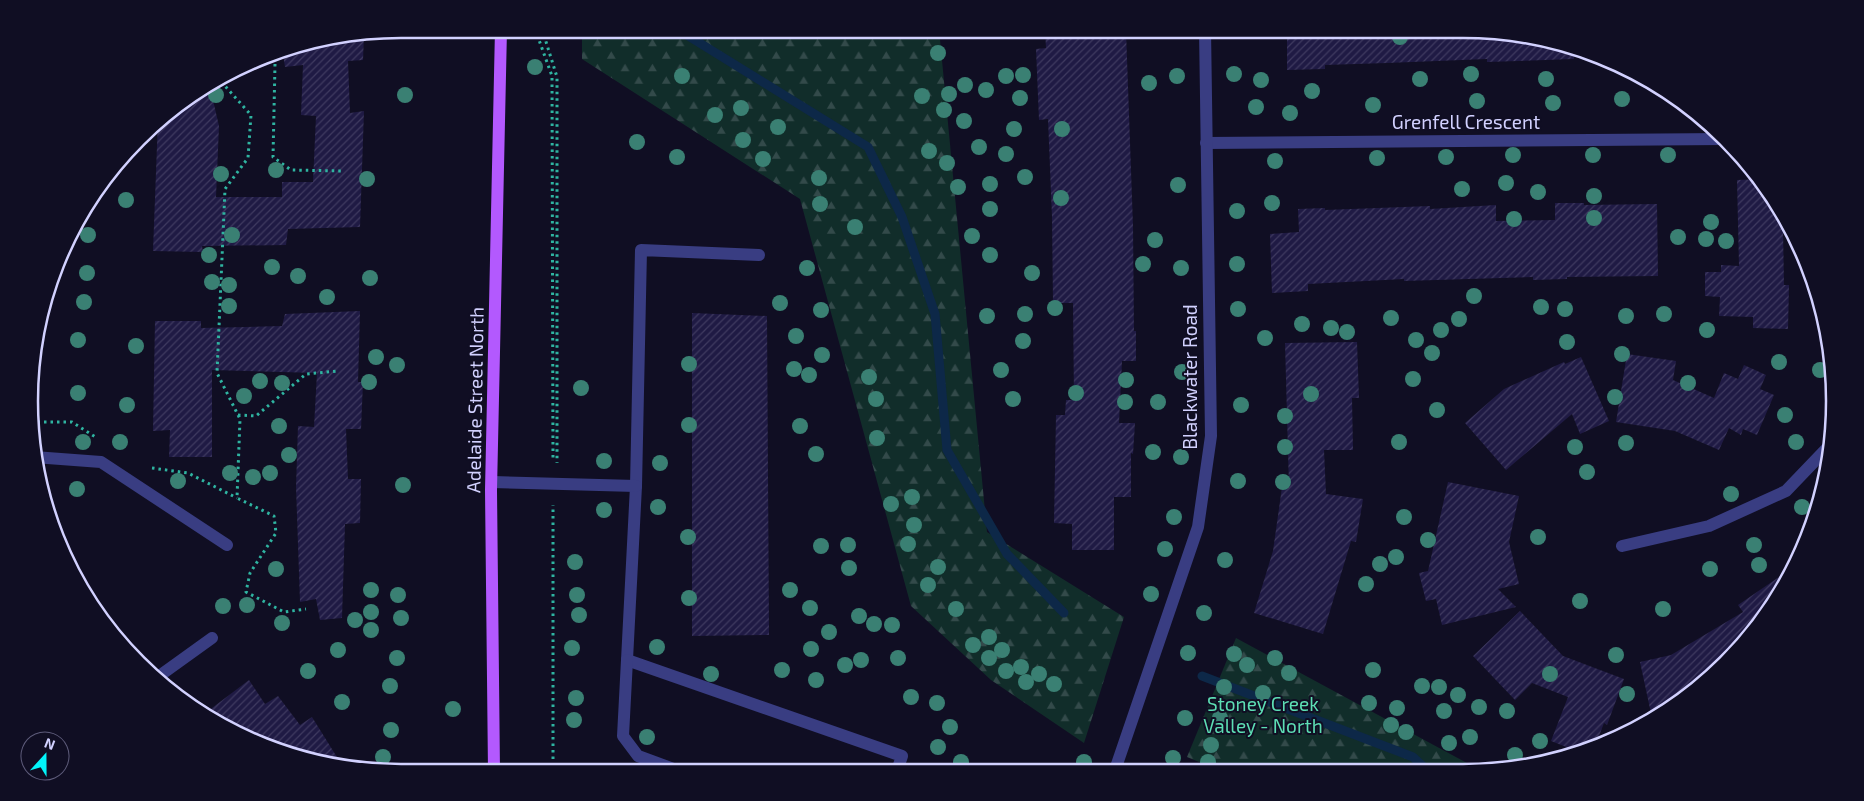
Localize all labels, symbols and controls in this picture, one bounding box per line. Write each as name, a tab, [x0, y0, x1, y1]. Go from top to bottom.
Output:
street label: Grenfell Crescent	[1392, 110, 1540, 133]
street label: Blackwater Road	[1178, 304, 1201, 450]
street label: Adelaide Street North	[461, 307, 488, 493]
park label: Stoney Creek Valley - North	[1203, 692, 1323, 737]
north arrow	[20, 731, 70, 781]
text: N	[42, 734, 58, 753]

